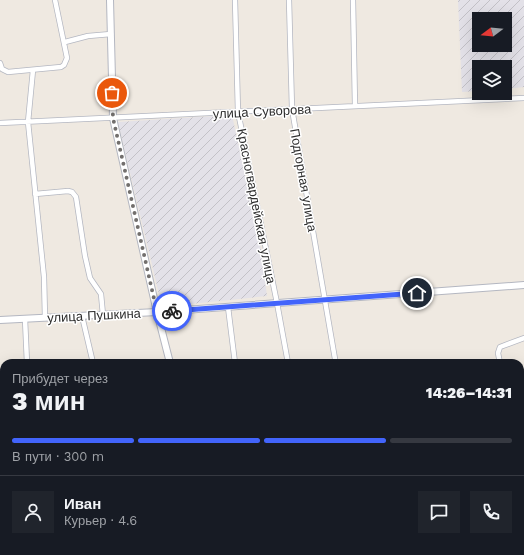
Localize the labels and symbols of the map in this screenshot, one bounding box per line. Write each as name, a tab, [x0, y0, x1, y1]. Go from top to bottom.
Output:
north arrow	[472, 12, 512, 52]
pin	[95, 76, 129, 110]
street label: улица Суворова	[212, 101, 312, 122]
street label: Красногвардейская улица	[234, 127, 279, 286]
street label: Подгорная улица	[287, 127, 320, 234]
pin	[400, 276, 434, 310]
courier	[152, 291, 192, 331]
street label: улица Пушкина	[47, 306, 142, 325]

